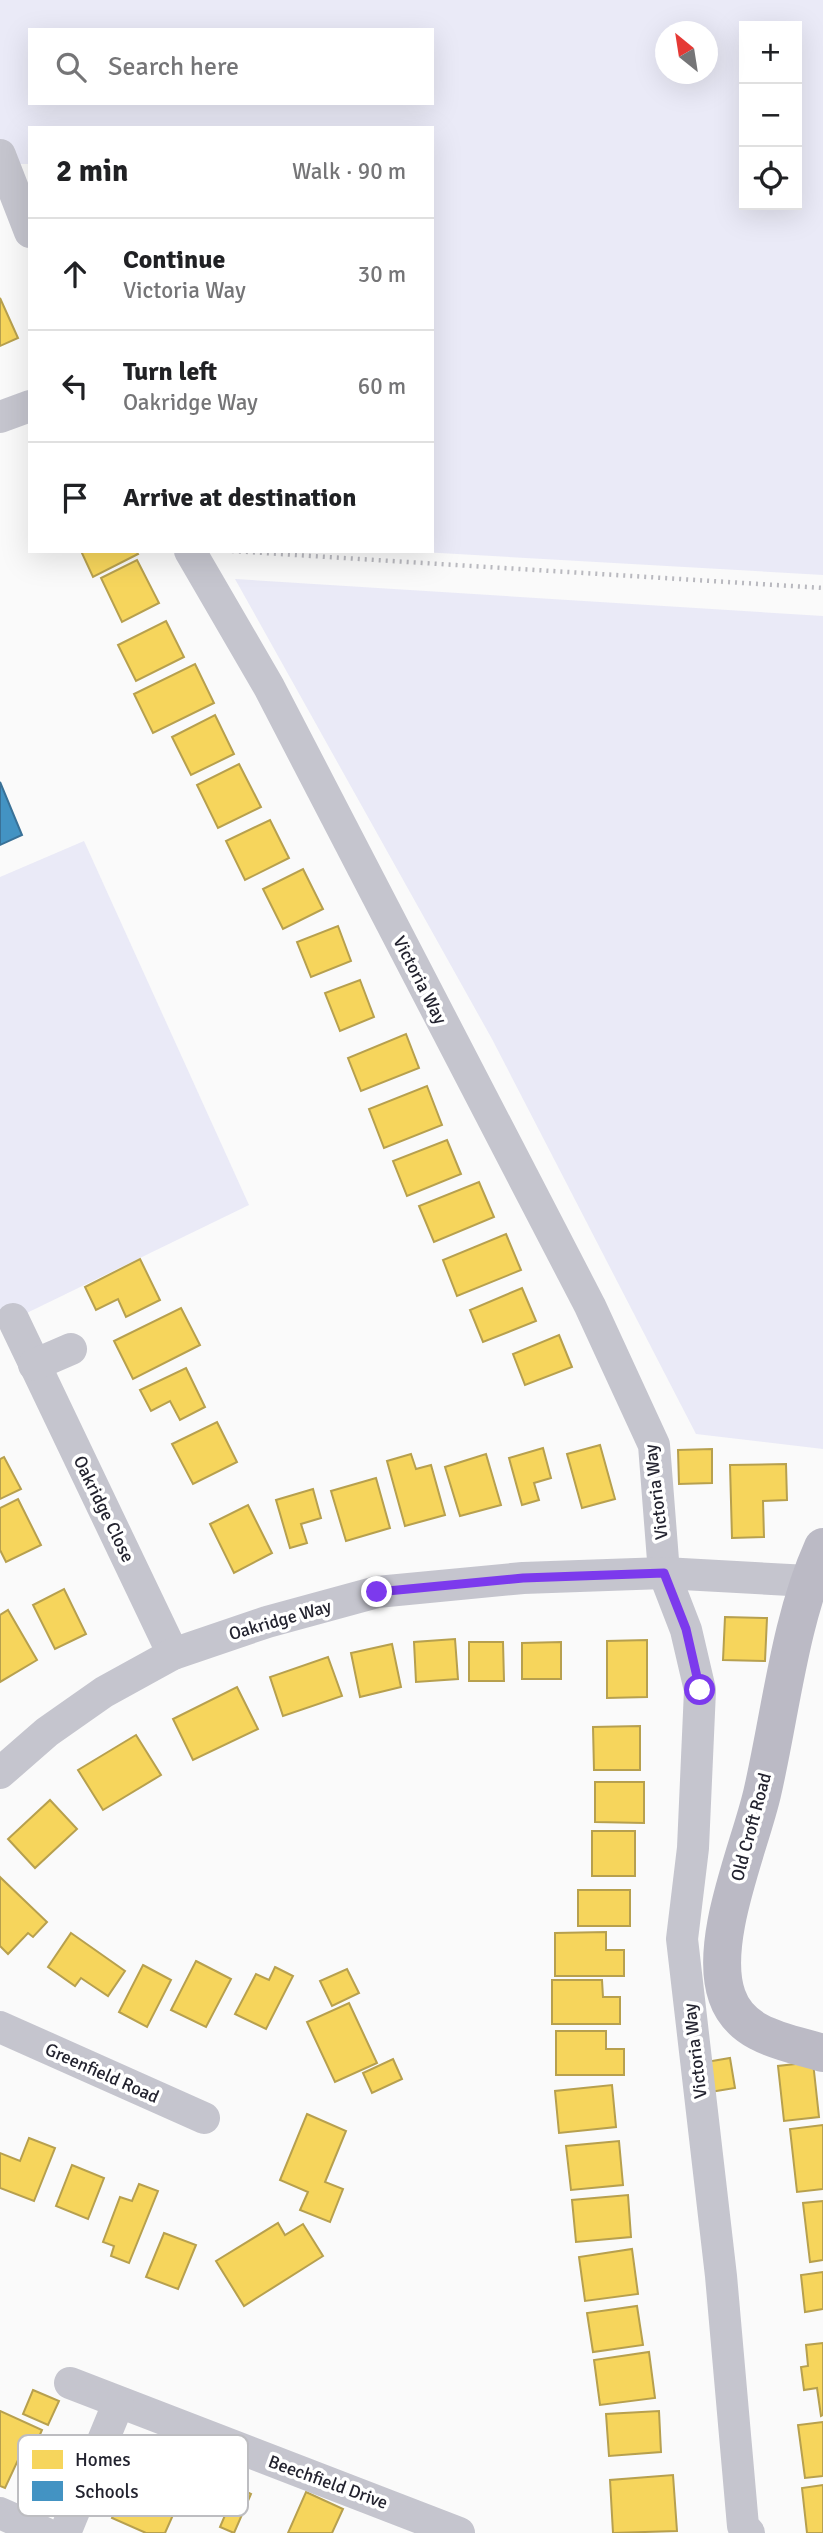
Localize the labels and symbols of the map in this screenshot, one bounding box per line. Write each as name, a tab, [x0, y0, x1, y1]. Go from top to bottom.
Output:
north arrow	[655, 21, 718, 84]
street label: Victoria Way	[388, 932, 452, 1028]
street label: Victoria Way	[639, 1442, 673, 1541]
street label: Oakridge Close	[69, 1452, 139, 1566]
route end	[361, 1576, 392, 1607]
street label: Oakridge Way	[226, 1595, 334, 1645]
route start	[684, 1674, 715, 1705]
street label: Old Croft Road	[726, 1770, 776, 1884]
street label: Victoria Way	[678, 2001, 712, 2100]
street label: Greenfield Road	[42, 2038, 162, 2108]
legend	[18, 2435, 248, 2516]
text: Homes	[75, 2448, 131, 2472]
street label: Beechfield Drive	[265, 2450, 391, 2514]
text: Schools	[75, 2480, 139, 2504]

